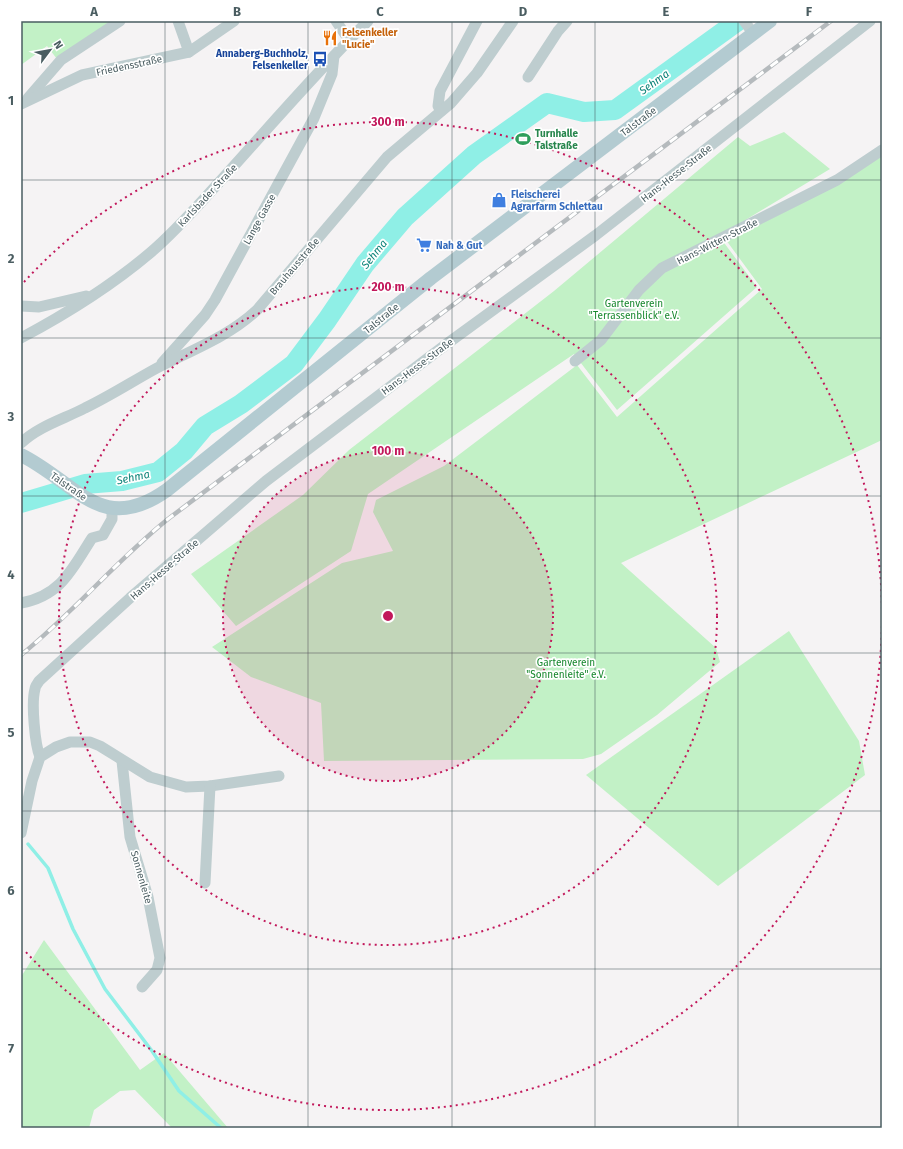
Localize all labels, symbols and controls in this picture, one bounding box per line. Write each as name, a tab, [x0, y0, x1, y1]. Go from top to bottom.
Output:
text: A	[89, 4, 98, 19]
text: B	[233, 4, 241, 19]
text: C	[376, 4, 384, 19]
text: D	[519, 4, 528, 19]
text: E	[663, 4, 670, 19]
text: F	[806, 4, 813, 19]
place label: Felsenkeller "Lucie"	[342, 27, 398, 51]
restaurant icon: Felsenkeller "Lucie"	[321, 29, 339, 47]
north arrow	[30, 30, 70, 70]
text: N	[51, 38, 66, 52]
place label: Annaberg-Buchholz, Felsenkeller	[215, 48, 309, 72]
bus stop icon: Annaberg-Buchholz, Felsenkeller	[311, 50, 329, 68]
street label: Friedensstraße	[95, 53, 163, 79]
water label: Sehma	[636, 67, 672, 98]
text: 1	[8, 93, 14, 108]
street label: Talstraße	[618, 105, 659, 139]
text: 300 m	[370, 115, 405, 129]
place label: Turnhalle Talstraße	[535, 128, 579, 152]
sports icon: Turnhalle Talstraße	[514, 130, 532, 148]
street label: Hans-Hesse-Straße	[639, 142, 714, 205]
street label: Karlsbader Straße	[176, 162, 240, 230]
place label: Fleischerei Agrarfarm Schlettau	[510, 189, 603, 213]
shop icon: Fleischerei Agrarfarm Schlettau	[490, 191, 508, 209]
street label: Lange Gasse	[241, 192, 279, 247]
street label: Hans-Witten-Straße	[675, 216, 760, 267]
street label: Brauhausstraße	[267, 236, 322, 298]
supermarket icon: Nah & Gut	[415, 236, 433, 254]
water label: Sehma	[358, 237, 390, 272]
place label: Nah & Gut	[436, 240, 482, 252]
text: 2	[8, 251, 15, 266]
text: 200 m	[371, 280, 405, 294]
park label: Gartenverein "Terrassenblick" e.V.	[589, 298, 679, 322]
street label: Talstraße	[362, 301, 402, 337]
street label: Hans-Hesse-Straße	[379, 336, 456, 398]
text: 3	[7, 409, 15, 424]
text: 100 m	[372, 444, 404, 458]
water label: Sehma	[114, 468, 151, 488]
street label: Talstraße	[48, 470, 89, 504]
street label: Hans-Hesse-Straße	[128, 537, 201, 603]
text: 4	[7, 567, 15, 582]
centre of rings	[381, 609, 395, 623]
park label: Gartenverein "Sonnenleite" e.V.	[526, 657, 606, 681]
text: 5	[8, 725, 15, 740]
street label: Sonnenleite	[128, 849, 154, 905]
text: 6	[7, 883, 15, 898]
text: 7	[8, 1041, 14, 1056]

